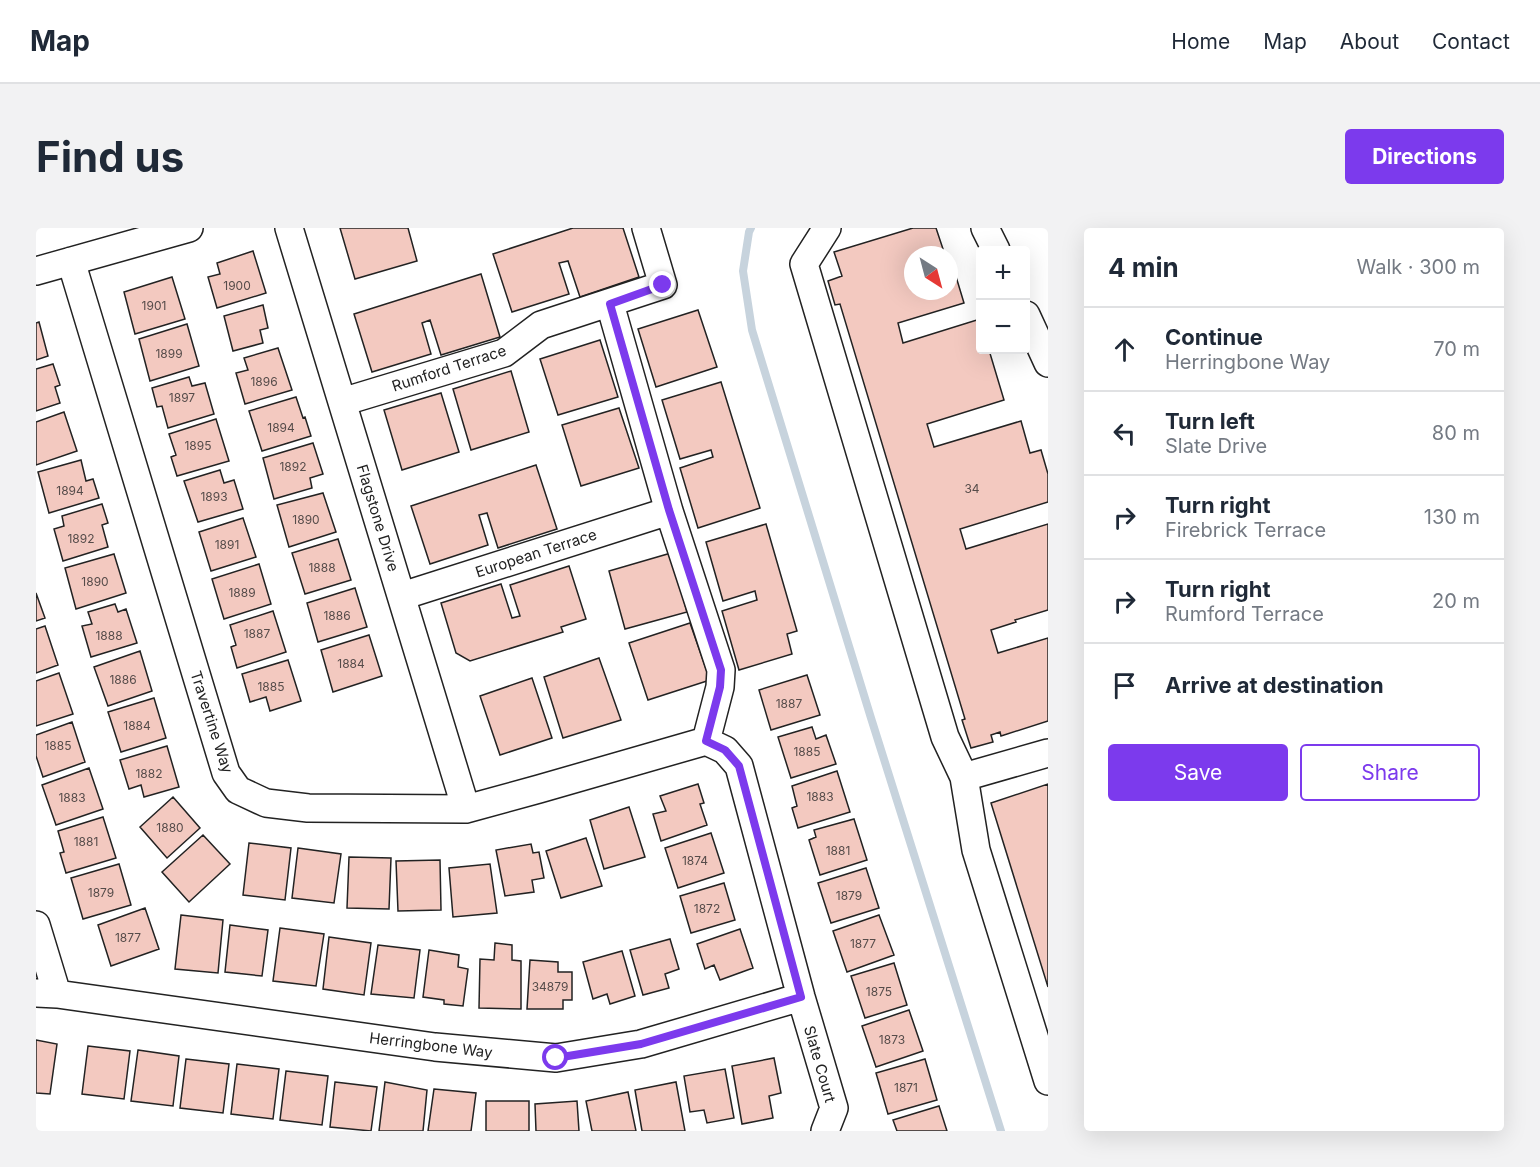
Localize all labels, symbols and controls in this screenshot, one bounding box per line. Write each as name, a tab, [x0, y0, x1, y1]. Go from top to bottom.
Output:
text: Map	[30, 24, 90, 58]
text: Home	[1171, 29, 1230, 54]
text: Map	[1263, 29, 1307, 54]
text: About	[1340, 29, 1399, 54]
text: Contact	[1432, 29, 1510, 54]
button: Directions	[1345, 129, 1504, 184]
text: Find us	[36, 131, 184, 182]
north arrow	[904, 246, 958, 300]
map controls	[976, 246, 1030, 354]
button: +	[976, 246, 1030, 300]
text: 4 min	[1108, 252, 1179, 283]
text: Walk · 300 m	[1357, 255, 1480, 279]
route end	[649, 271, 675, 297]
house number: 1900	[223, 278, 251, 293]
house number: 1901	[142, 298, 166, 313]
button: −	[976, 300, 1030, 354]
text: Continue	[1165, 324, 1263, 350]
icon: ahead	[1108, 333, 1141, 366]
text: 70 m	[1433, 337, 1480, 361]
street label: Rumford Terrace	[389, 341, 509, 395]
house number: 1899	[155, 346, 183, 361]
text: Herringbone Way	[1165, 350, 1330, 374]
house number: 1896	[250, 374, 278, 389]
house number: 1897	[169, 390, 195, 405]
text: Turn left	[1165, 408, 1255, 434]
icon: left	[1108, 417, 1141, 450]
house number: 1894	[267, 420, 295, 435]
text: 80 m	[1432, 421, 1480, 445]
text: Slate Drive	[1165, 434, 1267, 458]
house number: 1895	[184, 438, 212, 453]
house number: 1892	[279, 459, 307, 474]
street label: Flagstone Drive	[353, 462, 403, 574]
house number: 34	[964, 481, 980, 496]
house number: 1894	[56, 483, 84, 498]
house number: 1893	[200, 489, 228, 504]
text: Turn right	[1165, 492, 1271, 518]
icon: right	[1108, 501, 1141, 534]
text: 130 m	[1424, 505, 1480, 529]
house number: 1890	[292, 512, 320, 527]
text: Firebrick Terrace	[1165, 518, 1326, 542]
street label: European Terrace	[473, 524, 599, 582]
house number: 1892	[67, 531, 95, 546]
house number: 1891	[215, 537, 239, 552]
house number: 1888	[308, 560, 336, 575]
house number: 1890	[81, 574, 109, 589]
text: Turn right	[1165, 576, 1271, 602]
house number: 1889	[228, 585, 256, 600]
icon: right	[1108, 585, 1141, 618]
text: 20 m	[1432, 589, 1480, 613]
text: Rumford Terrace	[1165, 602, 1324, 626]
house number: 1886	[323, 608, 351, 623]
house number: 1887	[244, 626, 270, 641]
house number: 1888	[95, 628, 123, 643]
house number: 1884	[337, 656, 365, 671]
street label: Travertine Way	[187, 668, 238, 776]
icon: arrive	[1108, 669, 1141, 702]
house number: 1886	[109, 672, 137, 687]
text: Arrive at destination	[1165, 672, 1384, 698]
house number: 1885	[257, 679, 285, 694]
house number: 1887	[776, 696, 802, 711]
house number: 1884	[123, 718, 151, 733]
house number: 1885	[44, 738, 72, 753]
house number: 1885	[793, 744, 821, 759]
button: Save	[1108, 744, 1288, 801]
button: Share	[1300, 744, 1480, 801]
house number: 1882	[135, 766, 163, 781]
house number: 1883	[806, 789, 834, 804]
house number: 1883	[58, 790, 86, 805]
house number: 1880	[156, 820, 184, 835]
house number: 1881	[74, 834, 98, 849]
house number: 1881	[826, 843, 850, 858]
house number: 1874	[682, 853, 708, 868]
house number: 1879	[88, 885, 114, 900]
house number: 1879	[836, 888, 862, 903]
house number: 1872	[694, 901, 720, 916]
house number: 1877	[115, 930, 141, 945]
house number: 1877	[850, 936, 876, 951]
house number: 34879	[532, 979, 568, 994]
house number: 1875	[866, 984, 892, 999]
street label: Slate Court	[800, 1023, 840, 1105]
street label: Herringbone Way	[368, 1028, 494, 1062]
house number: 1873	[879, 1032, 905, 1047]
route start	[542, 1044, 568, 1070]
house number: 1871	[894, 1080, 918, 1095]

